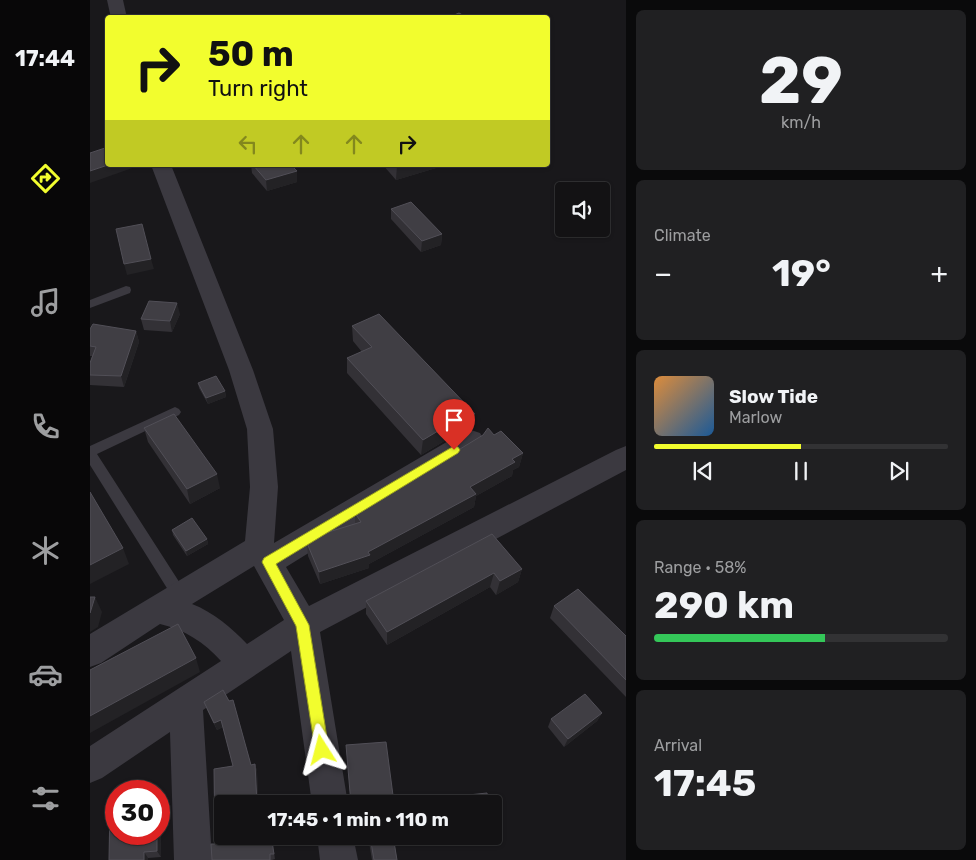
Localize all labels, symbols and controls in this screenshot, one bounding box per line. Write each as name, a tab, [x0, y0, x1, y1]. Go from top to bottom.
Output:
text: 50 m	[208, 33, 294, 75]
icon: right	[125, 35, 190, 100]
text: 29	[759, 42, 843, 119]
text: 17:44	[15, 45, 75, 72]
text: Turn right	[208, 75, 308, 102]
text: km/h	[781, 113, 821, 132]
icon: left	[234, 130, 262, 158]
icon: ahead	[287, 130, 315, 158]
icon: ahead	[340, 130, 368, 158]
icon: right	[393, 130, 421, 158]
icon: directions	[28, 161, 63, 196]
map controls	[555, 182, 610, 237]
button: sound	[555, 182, 610, 237]
text: Climate	[654, 226, 711, 245]
text: 19°	[772, 250, 831, 296]
text: −	[654, 257, 672, 290]
text: +	[931, 257, 948, 290]
icon: music	[28, 285, 63, 320]
text: Slow Tide	[729, 385, 818, 408]
pin	[433, 399, 475, 450]
icon: arrive	[440, 406, 468, 434]
text: Marlow	[729, 408, 782, 427]
icon: phone	[28, 409, 63, 444]
icon: previous	[689, 457, 717, 485]
icon: pause	[787, 457, 815, 485]
icon: next	[885, 457, 913, 485]
icon: climate	[28, 533, 63, 568]
text: Range · 58%	[654, 558, 747, 577]
text: 290 km	[654, 582, 794, 628]
icon: car	[28, 657, 63, 692]
position arrow	[295, 723, 347, 775]
text: Arrival	[654, 736, 702, 755]
text: 17:45	[654, 760, 756, 806]
speed limit sign: 30	[105, 780, 170, 845]
icon: filters	[28, 781, 63, 816]
text: 17:45 · 1 min · 110 m	[267, 808, 449, 831]

